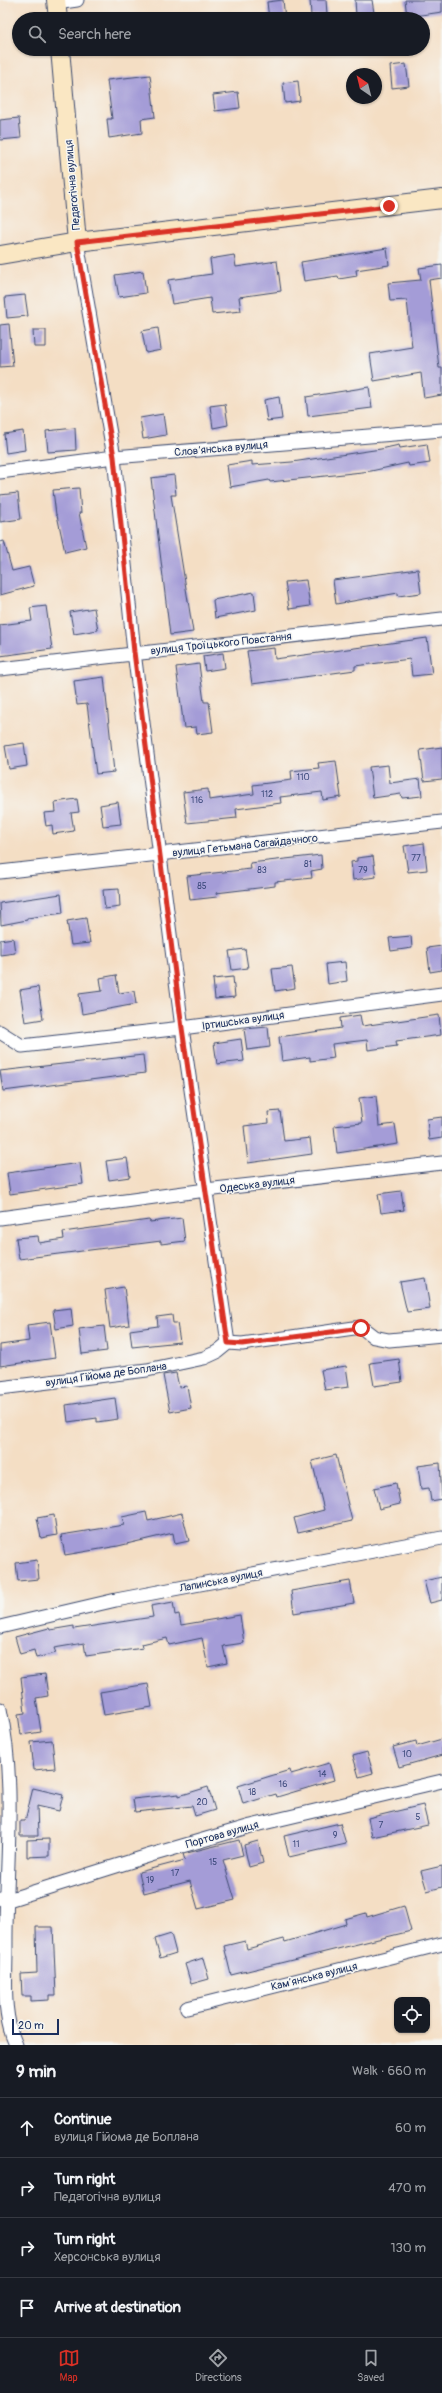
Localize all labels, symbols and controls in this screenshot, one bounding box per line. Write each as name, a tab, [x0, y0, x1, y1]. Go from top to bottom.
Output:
search box	[12, 12, 430, 56]
icon: search	[26, 23, 48, 45]
text: Search here	[58, 25, 131, 44]
north arrow	[346, 68, 382, 104]
street label: Педагогічна вулиця	[62, 139, 83, 231]
route end	[380, 197, 398, 215]
street label: Словʼянська вулиця	[174, 438, 268, 459]
street label: вулиця Троїцького Повстання	[150, 630, 292, 657]
house number: 110	[296, 772, 310, 783]
house number: 112	[261, 789, 273, 800]
house number: 116	[191, 795, 203, 806]
street label: вулиця Гетьмана Сагайдачного	[172, 831, 319, 860]
house number: 77	[411, 853, 421, 864]
house number: 81	[304, 859, 312, 870]
house number: 83	[257, 865, 267, 876]
house number: 79	[358, 865, 368, 876]
house number: 85	[197, 881, 207, 892]
street label: Іртишська вулиця	[201, 1008, 285, 1033]
street label: Одеська вулиця	[219, 1173, 295, 1196]
route start	[352, 1319, 370, 1337]
street label: вулиця Гійома де Боплана	[45, 1360, 168, 1389]
street label: Лапинська вулиця	[177, 1566, 264, 1595]
house number: 10	[402, 1749, 412, 1760]
house number: 14	[318, 1769, 327, 1780]
house number: 16	[279, 1779, 287, 1790]
house number: 18	[248, 1787, 256, 1798]
house number: 20	[196, 1797, 208, 1808]
house number: 5	[416, 1812, 421, 1823]
street label: Портова вулиця	[184, 1818, 260, 1851]
house number: 7	[379, 1820, 384, 1831]
house number: 9	[333, 1830, 338, 1841]
house number: 11	[292, 1839, 300, 1850]
house number: 15	[209, 1857, 217, 1868]
house number: 17	[171, 1868, 179, 1879]
house number: 19	[146, 1875, 154, 1886]
street label: Камʼянська вулиця	[270, 1959, 359, 1994]
map controls	[394, 1997, 430, 2033]
button: locate	[394, 1997, 430, 2033]
scale bar	[12, 2017, 59, 2036]
text: 20 m	[18, 2019, 44, 2032]
text: 9 min	[16, 2061, 56, 2082]
text: Walk · 660 m	[352, 2063, 426, 2079]
text: Continue	[54, 2110, 112, 2129]
icon: ahead	[16, 2117, 38, 2139]
text: 60 m	[395, 2120, 426, 2136]
text: вулиця Гійома де Боплана	[54, 2129, 199, 2145]
text: Turn right	[54, 2170, 115, 2189]
icon: right	[16, 2177, 38, 2199]
text: 470 m	[388, 2180, 426, 2196]
text: Педагогічна вулиця	[54, 2189, 161, 2205]
text: Turn right	[54, 2230, 115, 2249]
icon: right	[16, 2237, 38, 2259]
text: 130 m	[390, 2240, 426, 2256]
text: Херсонська вулиця	[54, 2249, 161, 2265]
icon: arrive	[16, 2297, 38, 2319]
text: Arrive at destination	[54, 2298, 181, 2317]
tab: Map	[58, 2347, 80, 2384]
tab: Directions	[195, 2347, 242, 2384]
tab: Saved	[357, 2347, 384, 2384]

